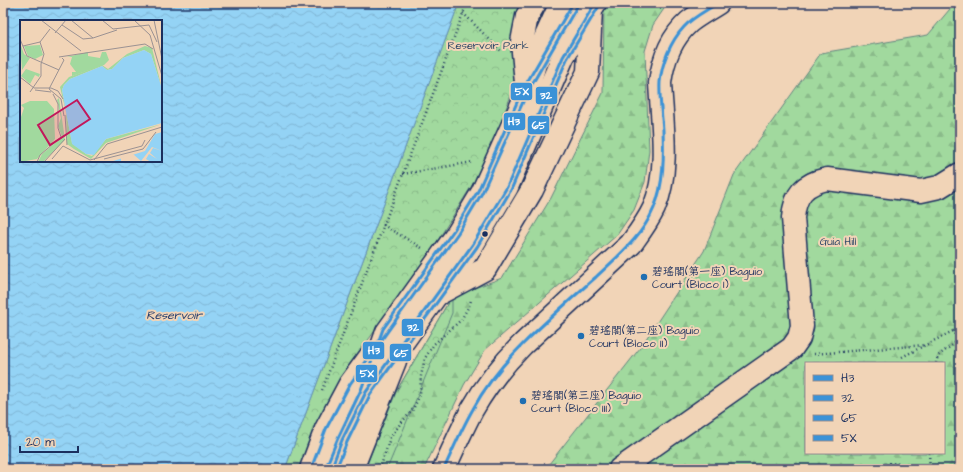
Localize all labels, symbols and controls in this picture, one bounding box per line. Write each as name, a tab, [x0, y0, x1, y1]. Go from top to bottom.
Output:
inset map	[20, 20, 162, 162]
park label: Reservoir Park	[448, 38, 529, 53]
line badge: 5X	[510, 82, 533, 101]
text: 5X	[515, 84, 530, 99]
line badge: 32	[535, 86, 558, 105]
text: 32	[539, 88, 553, 103]
line badge: H3	[503, 112, 526, 131]
text: H3	[507, 114, 521, 129]
line badge: 65	[527, 115, 550, 135]
text: 65	[532, 118, 547, 133]
unlabelled marker	[480, 229, 490, 239]
park label: Guia Hill	[820, 234, 857, 249]
place label: 碧瑤閣(第一座) Baguio Court (Bloco I)	[652, 264, 763, 292]
marker: 碧瑤閣(第一座) Baguio Court (Bloco I)	[639, 272, 649, 282]
water label: Reservoir	[146, 307, 203, 324]
line badge: 32	[401, 318, 424, 337]
text: 32	[406, 320, 420, 335]
place label: 碧瑤閣(第二座) Baguio Court (Bloco II)	[589, 323, 700, 351]
marker: 碧瑤閣(第二座) Baguio Court (Bloco II)	[576, 331, 586, 341]
line badge: H3	[362, 341, 385, 360]
text: H3	[367, 343, 381, 358]
line badge: 65	[389, 343, 412, 362]
text: 65	[394, 346, 409, 361]
legend	[805, 362, 945, 454]
line badge: 5X	[355, 364, 378, 383]
text: 5X	[360, 366, 375, 381]
text: H3	[841, 370, 854, 387]
place label: 碧瑤閣(第三座) Baguio Court (Bloco III)	[531, 388, 642, 416]
text: 32	[841, 390, 854, 407]
marker: 碧瑤閣(第三座) Baguio Court (Bloco III)	[518, 396, 528, 406]
text: 65	[841, 410, 858, 427]
scale bar	[20, 428, 78, 454]
text: 5X	[841, 430, 857, 447]
text: 20 m	[26, 434, 55, 451]

